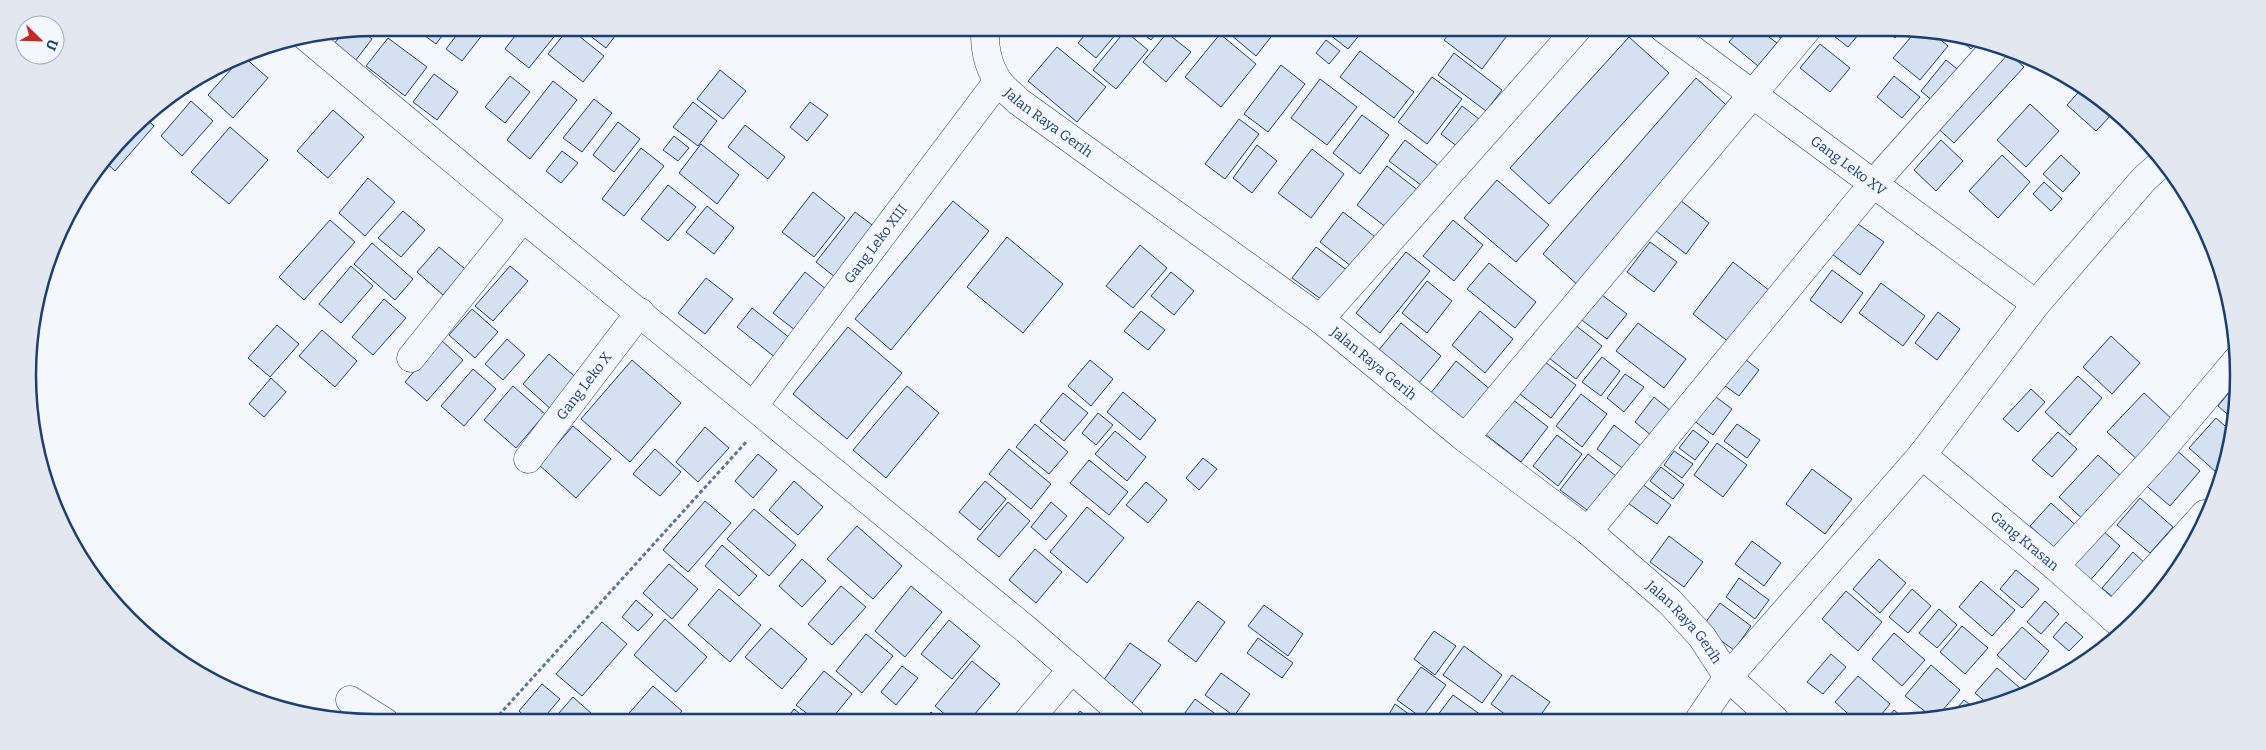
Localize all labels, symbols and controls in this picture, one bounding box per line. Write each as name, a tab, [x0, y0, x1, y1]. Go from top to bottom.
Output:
north arrow	[15, 15, 65, 65]
text: U	[41, 37, 61, 54]
street label: Jalan Raya Gerih	[1000, 84, 1096, 161]
street label: Gang Leko XV	[1807, 132, 1890, 200]
street label: Gang Leko XIII	[841, 201, 911, 287]
street label: Jalan Raya Gerih	[1326, 323, 1420, 404]
street label: Gang Leko X	[553, 349, 616, 423]
street label: Gang Krasan	[1987, 508, 2062, 575]
street label: Jalan Raya Gerih	[1642, 577, 1725, 667]

